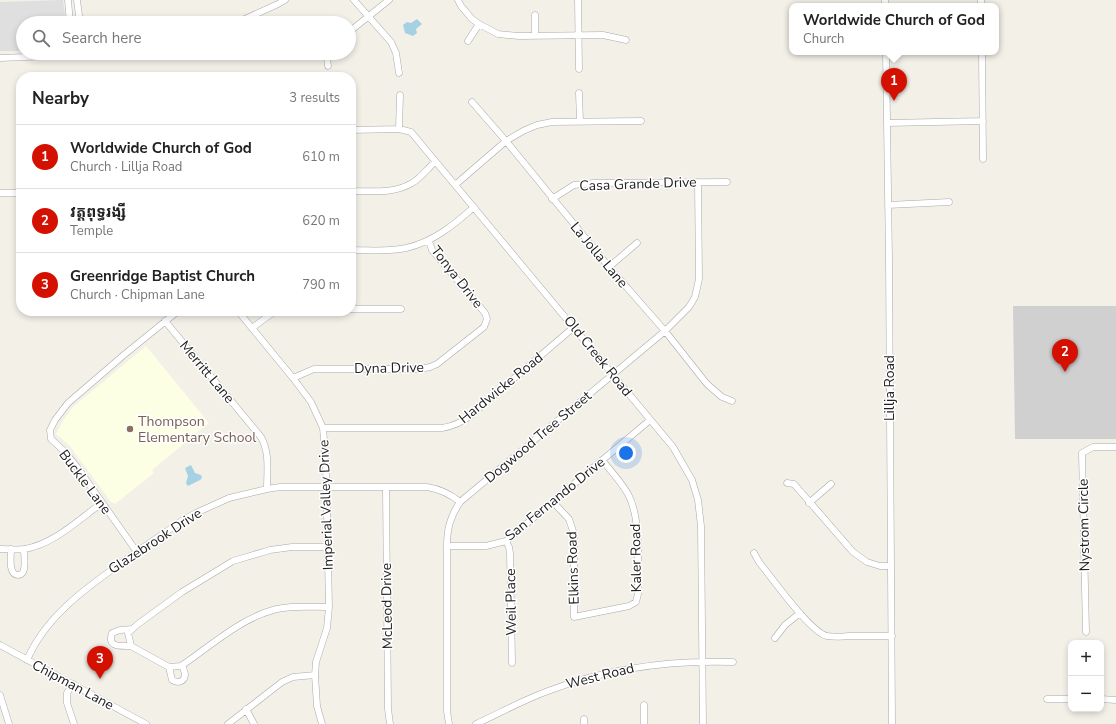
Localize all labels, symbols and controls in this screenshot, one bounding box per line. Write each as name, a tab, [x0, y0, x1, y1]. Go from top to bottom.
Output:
popup	[789, 3, 999, 55]
text: Worldwide Church of God	[803, 10, 985, 30]
search box	[16, 16, 356, 60]
icon: search	[30, 27, 52, 49]
text: Search here	[62, 28, 142, 48]
text: Church	[803, 30, 844, 48]
pin: 1	[881, 68, 907, 101]
text: Nearby	[32, 87, 89, 110]
text: 3 results	[289, 89, 340, 107]
text: Worldwide Church of God	[70, 138, 252, 158]
text: 1	[41, 148, 49, 166]
text: 610 m	[302, 148, 340, 166]
text: Church · Lillja Road	[70, 158, 182, 176]
street label: Casa Grande Drive	[579, 172, 697, 196]
text: វត្តពុទ្ធរង្សី	[70, 202, 126, 222]
text: 2	[41, 212, 49, 230]
text: 620 m	[302, 212, 340, 230]
street label: La Jolla Lane	[566, 218, 632, 292]
text: Temple	[70, 222, 113, 240]
street label: Tonya Drive	[427, 242, 487, 312]
text: Greenridge Baptist Church	[70, 266, 255, 286]
text: 3	[41, 276, 49, 294]
text: 790 m	[302, 276, 340, 294]
text: Church · Chipman Lane	[70, 286, 205, 304]
street label: Old Creek Road	[559, 312, 637, 400]
street label: Merritt Lane	[175, 337, 239, 407]
pin: 2	[1052, 339, 1078, 372]
street label: Hardwicke Road	[455, 348, 547, 428]
street label: Lillja Road	[880, 355, 899, 421]
street label: Dyna Drive	[354, 358, 424, 378]
street label: Dogwood Tree Street	[480, 386, 596, 487]
place label: Thompson Elementary School	[138, 412, 257, 447]
marker: Thompson Elementary School	[125, 424, 135, 434]
street label: Imperial Valley Drive	[314, 439, 338, 571]
your location	[616, 443, 636, 463]
street label: Buckle Lane	[54, 446, 116, 518]
street label: San Fernando Drive	[501, 453, 609, 545]
street label: Nystrom Circle	[1074, 478, 1094, 572]
street label: Glazebrook Drive	[105, 504, 205, 578]
street label: Kaler Road	[626, 523, 646, 593]
street label: Elkins Road	[562, 531, 584, 605]
street label: McLeod Drive	[377, 563, 397, 649]
street label: Weil Place	[501, 568, 521, 636]
map controls	[1068, 640, 1104, 712]
button: +	[1068, 640, 1104, 676]
pin: 3	[87, 646, 113, 679]
street label: Chipman Lane	[29, 655, 117, 715]
street label: West Road	[564, 658, 636, 694]
button: −	[1068, 676, 1104, 712]

